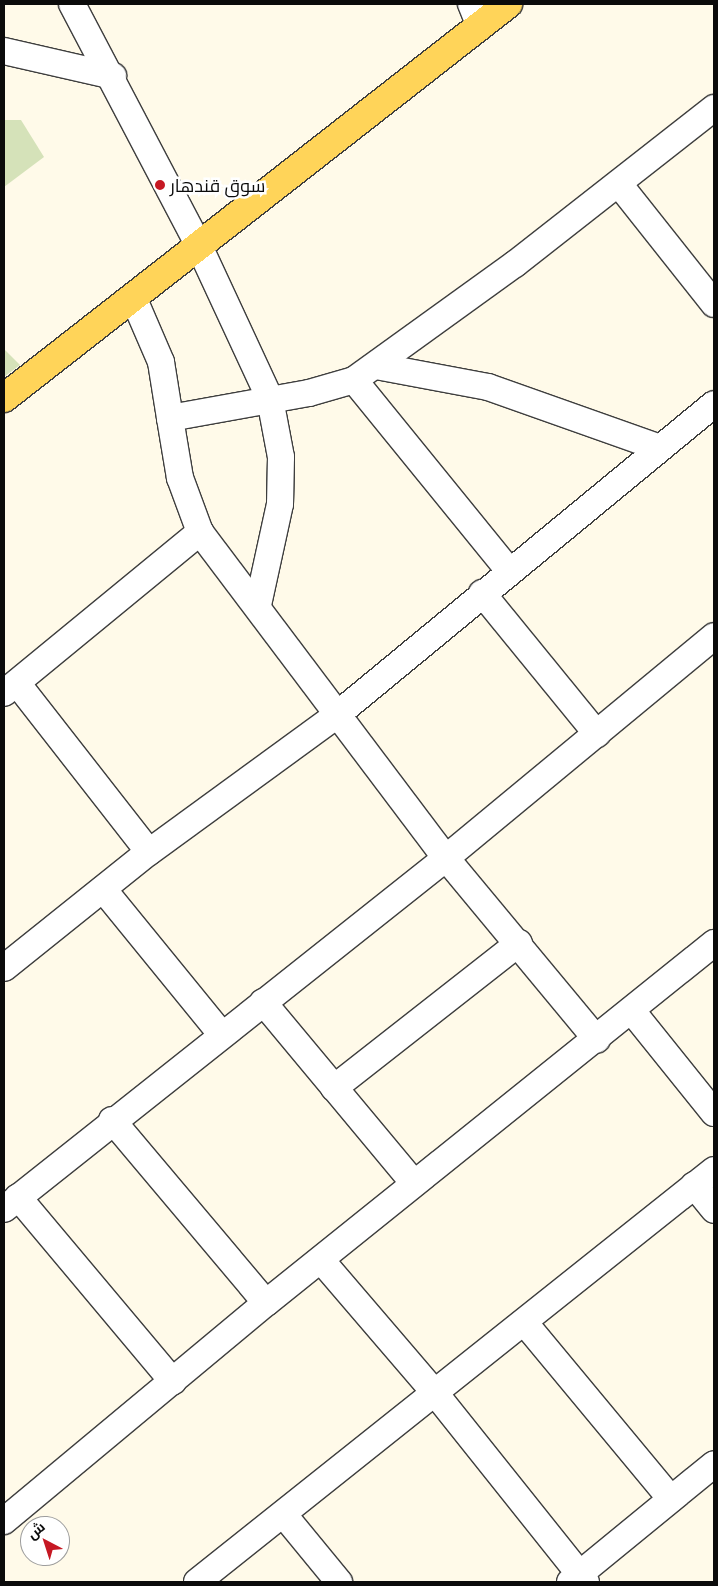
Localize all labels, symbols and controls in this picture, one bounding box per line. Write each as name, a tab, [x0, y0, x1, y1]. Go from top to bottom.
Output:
place label: سوق قندهار	[170, 174, 265, 196]
marker: سوق قندهار	[154, 179, 166, 191]
north arrow	[20, 1516, 70, 1566]
text: ش	[23, 1517, 49, 1543]

